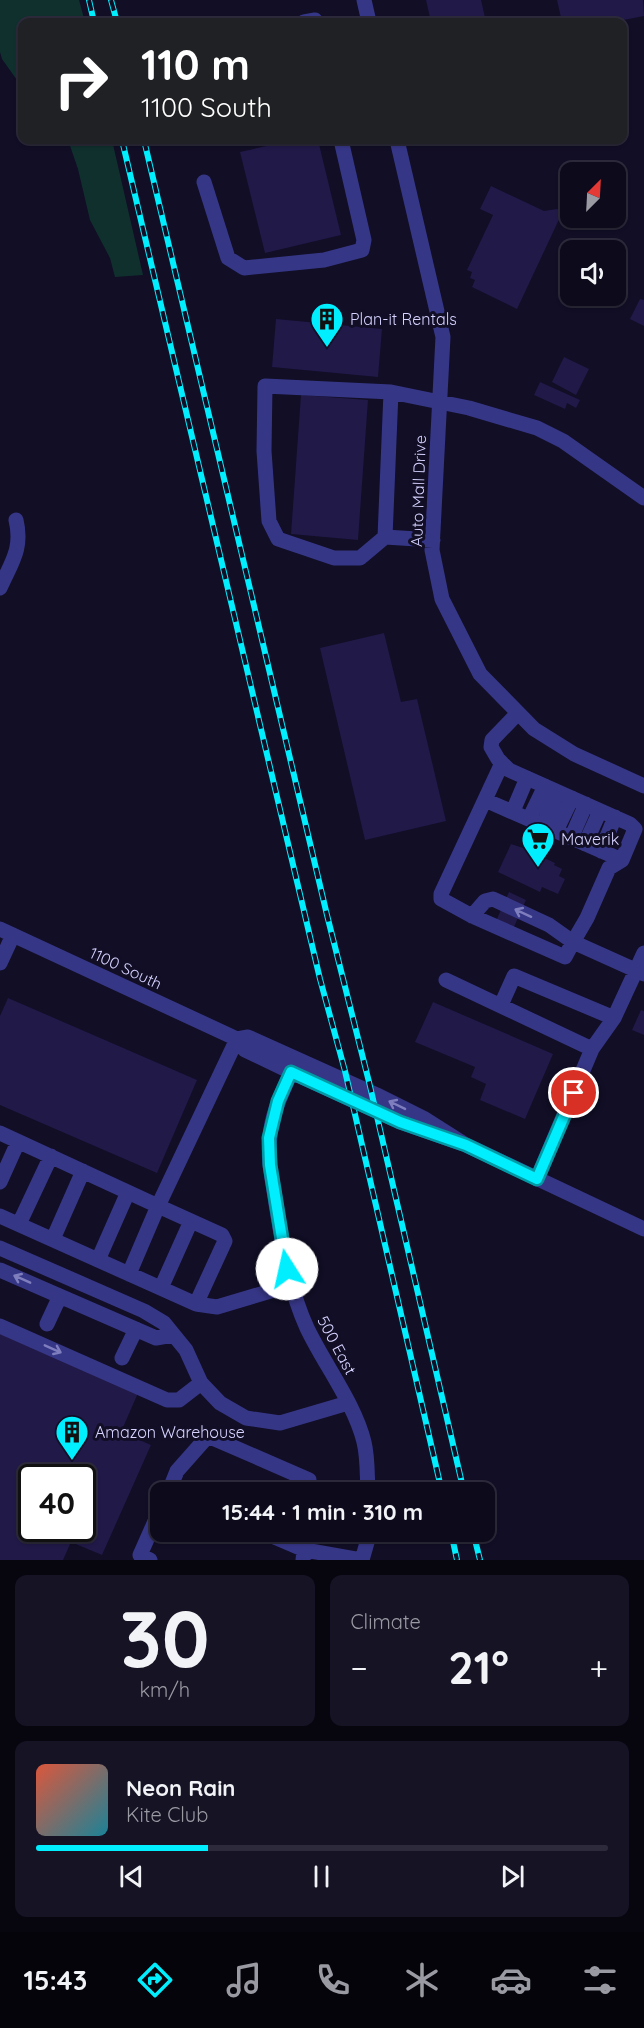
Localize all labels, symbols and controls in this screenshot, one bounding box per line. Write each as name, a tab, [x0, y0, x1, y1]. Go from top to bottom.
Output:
text: 110 m	[141, 38, 250, 91]
icon: right	[42, 42, 120, 120]
text: 1100 South	[141, 90, 272, 124]
north arrow	[560, 162, 626, 228]
map controls	[560, 162, 626, 306]
button: sound	[560, 240, 626, 306]
building icon: Plan-it Rentals	[309, 301, 345, 348]
place label: Plan-it Rentals	[350, 309, 457, 329]
street label: Auto Mall Drive	[406, 435, 430, 547]
supermarket icon: Maverik	[520, 821, 556, 868]
place label: Maverik	[561, 829, 619, 849]
one-way arrow	[515, 906, 533, 918]
street label: 1100 South	[87, 943, 165, 993]
pin	[548, 1067, 599, 1118]
icon: arrive	[557, 1076, 590, 1109]
one-way arrow	[389, 1098, 407, 1110]
position arrow	[255, 1237, 319, 1301]
one-way arrow	[14, 1273, 32, 1284]
street label: 500 East	[313, 1312, 361, 1378]
one-way arrow	[44, 1344, 62, 1356]
building icon: Amazon Warehouse	[54, 1414, 90, 1461]
place label: Amazon Warehouse	[95, 1422, 245, 1442]
speed limit sign: 40	[18, 1464, 96, 1542]
text: 15:44 · 1 min · 310 m	[222, 1498, 423, 1526]
text: 30	[120, 1589, 210, 1687]
text: Climate	[351, 1609, 421, 1634]
text: 21°	[448, 1639, 509, 1695]
text: −	[351, 1647, 368, 1688]
text: +	[589, 1647, 608, 1688]
text: km/h	[139, 1677, 190, 1702]
text: Neon Rain	[126, 1774, 235, 1802]
text: Kite Club	[126, 1802, 208, 1827]
icon: previous	[115, 1860, 148, 1893]
icon: pause	[305, 1860, 338, 1893]
icon: next	[496, 1860, 529, 1893]
icon: directions	[134, 1959, 176, 2001]
icon: music	[223, 1959, 265, 2001]
icon: phone	[312, 1959, 354, 2001]
icon: climate	[401, 1959, 443, 2001]
icon: car	[490, 1959, 532, 2001]
icon: filters	[579, 1959, 621, 2001]
text: 15:43	[23, 1963, 87, 1997]

